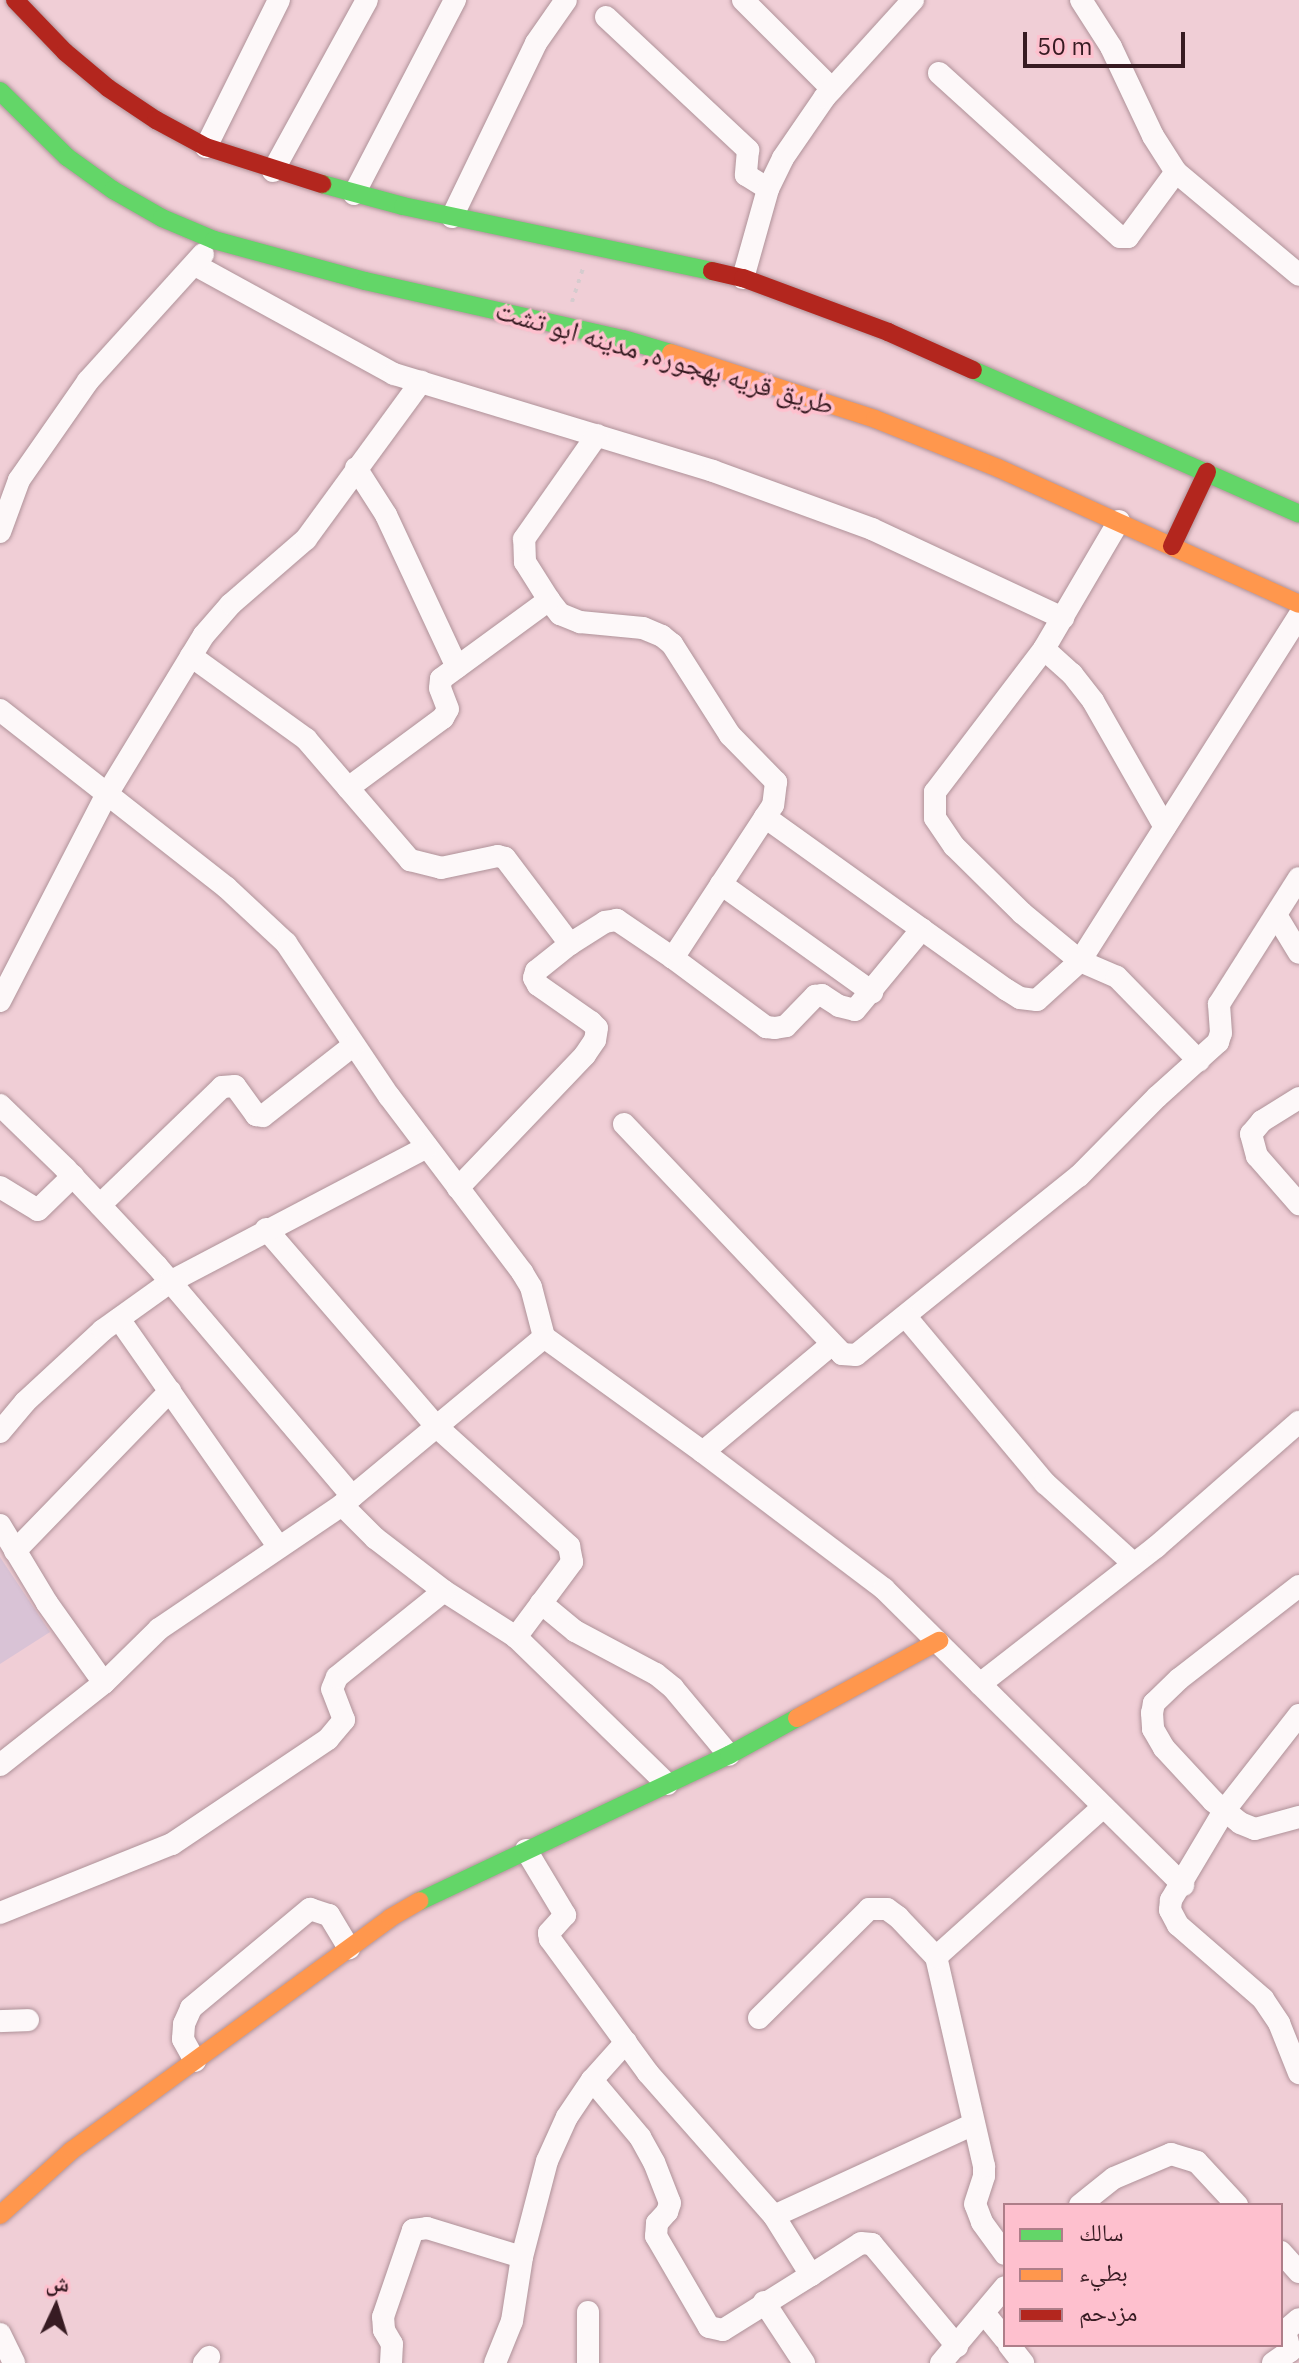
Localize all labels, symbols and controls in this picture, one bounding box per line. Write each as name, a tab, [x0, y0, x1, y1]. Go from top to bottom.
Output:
scale bar	[1027, 16, 1189, 66]
text: 50 m	[1037, 30, 1092, 62]
street label: طريق قريه بهجوره, مدينه ابو تشت	[492, 293, 838, 421]
legend	[1003, 2203, 1283, 2347]
text: سالك	[1079, 2216, 1124, 2248]
text: بطيء	[1079, 2256, 1128, 2288]
north arrow	[16, 2267, 96, 2347]
text: ش	[45, 2267, 70, 2298]
text: مزدحم	[1079, 2296, 1138, 2328]

